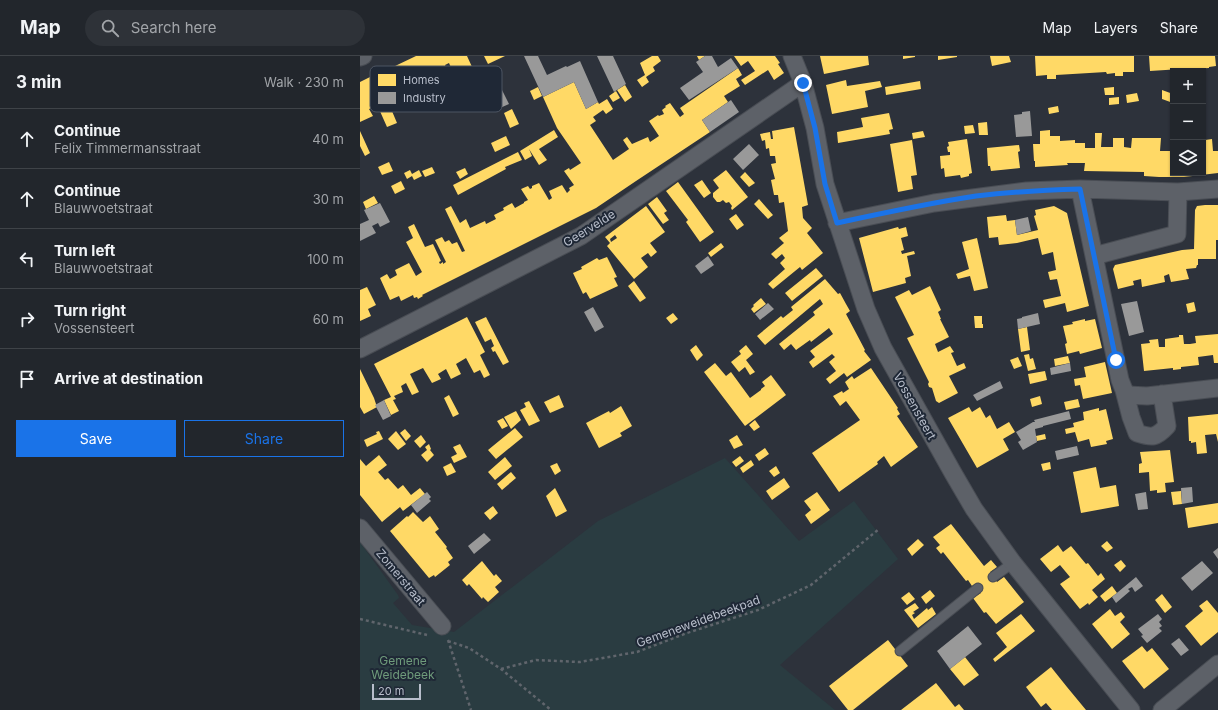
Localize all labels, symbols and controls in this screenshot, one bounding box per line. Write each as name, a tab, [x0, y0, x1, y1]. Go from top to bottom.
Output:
search box	[85, 10, 365, 46]
text: Map	[20, 16, 61, 39]
icon: search	[99, 17, 121, 39]
text: Search here	[131, 18, 216, 37]
text: Map	[1043, 19, 1072, 36]
text: Layers	[1094, 19, 1138, 36]
text: Share	[1160, 19, 1198, 36]
legend	[370, 66, 502, 112]
map controls	[1170, 68, 1206, 176]
button: +	[1170, 68, 1206, 104]
text: 3 min	[16, 72, 62, 92]
text: Homes	[403, 73, 440, 87]
text: Walk · 230 m	[264, 74, 344, 90]
route end	[794, 74, 812, 92]
text: Industry	[403, 91, 446, 105]
button: −	[1170, 104, 1206, 140]
text: Continue	[54, 121, 121, 140]
icon: ahead	[16, 128, 38, 150]
text: 40 m	[312, 131, 344, 147]
text: Felix Timmermansstraat	[54, 140, 201, 156]
button: layers	[1170, 140, 1206, 176]
text: Continue	[54, 181, 121, 200]
icon: ahead	[16, 188, 38, 210]
text: 30 m	[313, 191, 344, 207]
text: Blauwvoetstraat	[54, 200, 153, 216]
street label: Geervelde	[560, 206, 618, 250]
text: Turn left	[54, 241, 115, 260]
icon: left	[16, 248, 38, 270]
text: 100 m	[307, 251, 344, 267]
text: Blauwvoetstraat	[54, 260, 153, 276]
text: Turn right	[54, 301, 126, 320]
icon: right	[16, 308, 38, 330]
text: 60 m	[313, 311, 344, 327]
text: Vossensteert	[54, 320, 135, 336]
route start	[1107, 351, 1125, 369]
icon: arrive	[16, 368, 38, 390]
text: Arrive at destination	[54, 369, 203, 388]
street label: Vossensteert	[890, 370, 940, 442]
button: Save	[16, 420, 176, 457]
button: Share	[184, 420, 344, 457]
street label: Zomerstraat	[373, 546, 429, 608]
street label: Gemeneweidebeekpad	[634, 592, 762, 650]
park label: Gemene Weidebeek	[371, 653, 435, 682]
scale bar	[372, 682, 421, 701]
text: 20 m	[378, 684, 404, 698]

